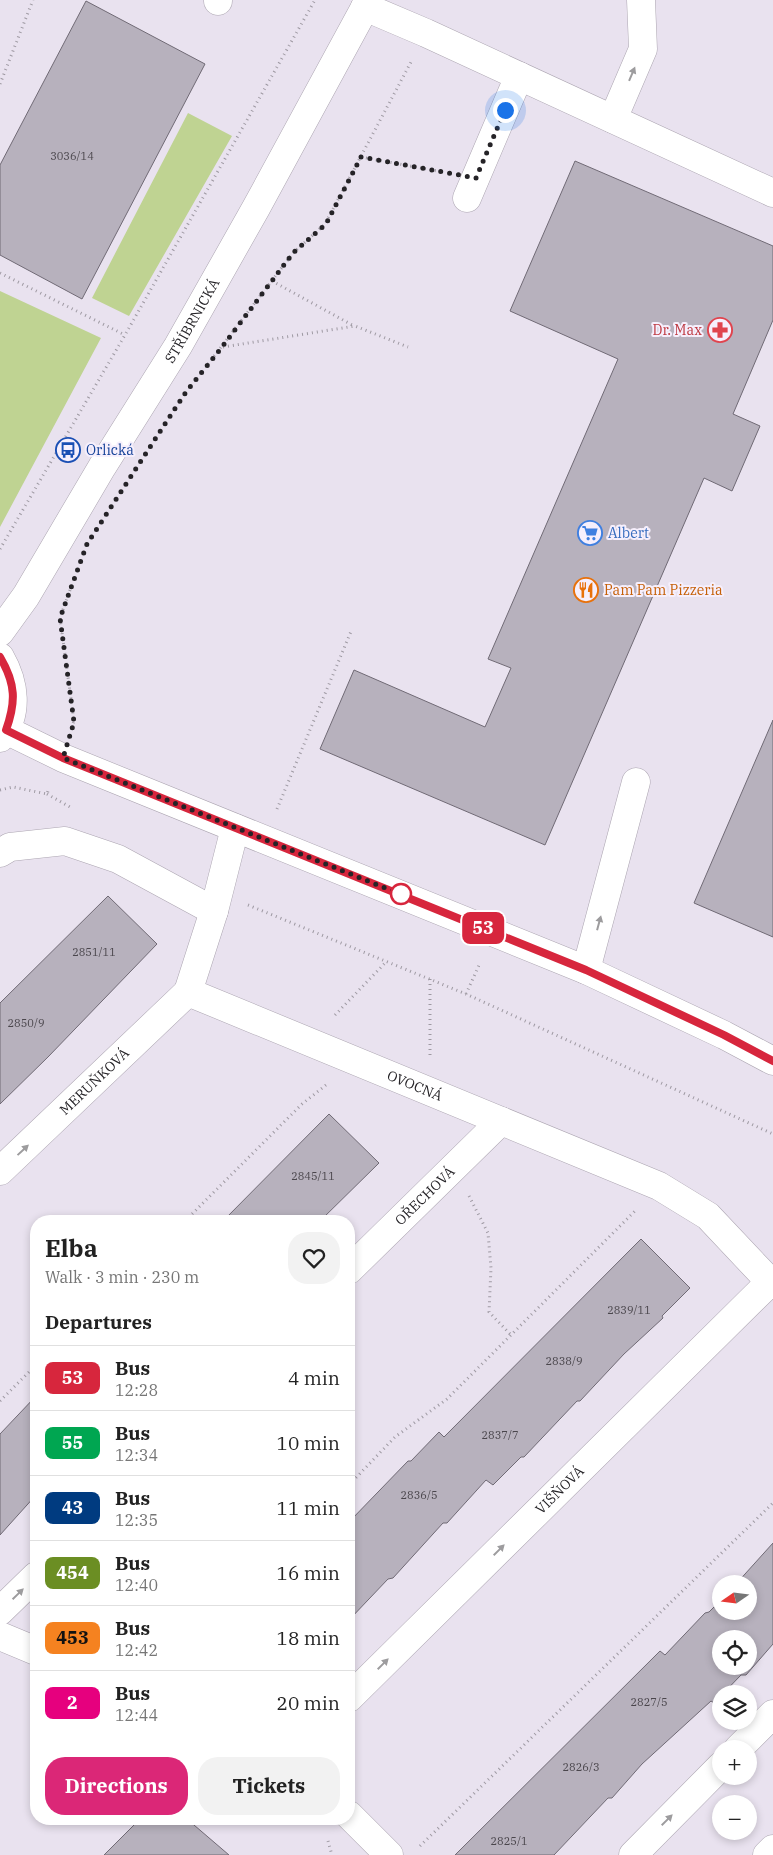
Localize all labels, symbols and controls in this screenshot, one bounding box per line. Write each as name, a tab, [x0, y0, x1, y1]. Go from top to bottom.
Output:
one-way arrow	[629, 67, 637, 81]
your location	[493, 98, 518, 123]
house number: 3036/14	[50, 149, 94, 163]
street label: STŘÍBRNICKÁ	[161, 274, 224, 366]
pharmacy icon: Dr. Max	[707, 317, 733, 343]
place label: Dr. Max	[653, 321, 702, 339]
bus stop icon: Orlická	[55, 437, 81, 463]
place label: Orlická	[86, 441, 134, 459]
supermarket icon: Albert	[577, 520, 603, 546]
place label: Albert	[608, 524, 649, 542]
restaurant icon: Pam Pam Pizzeria	[573, 577, 599, 603]
place label: Pam Pam Pizzeria	[604, 581, 723, 599]
unlabelled marker	[390, 883, 412, 905]
line badge: 53	[460, 912, 506, 944]
text: 53	[472, 916, 494, 939]
one-way arrow	[595, 916, 603, 931]
house number: 2851/11	[72, 945, 116, 959]
house number: 2850/9	[7, 1016, 45, 1030]
street label: MERUŇKOVÁ	[56, 1043, 133, 1119]
street label: OVOCNÁ	[384, 1066, 446, 1105]
one-way arrow	[16, 1144, 28, 1156]
street label: OŘECHOVÁ	[391, 1162, 459, 1229]
house number: 2845/11	[291, 1169, 335, 1183]
text: Elba	[45, 1232, 98, 1264]
button: heart	[288, 1232, 340, 1284]
text: Walk · 3 min · 230 m	[45, 1267, 199, 1287]
house number: 2839/11	[607, 1303, 651, 1317]
text: Departures	[45, 1310, 152, 1334]
house number: 2838/9	[545, 1354, 583, 1368]
text: Bus	[115, 1356, 150, 1380]
text: 53	[62, 1366, 83, 1389]
text: 4 min	[288, 1366, 340, 1390]
text: 12:28	[115, 1380, 158, 1400]
text: Bus	[115, 1421, 150, 1445]
house number: 2837/7	[481, 1428, 519, 1442]
text: 55	[62, 1431, 83, 1454]
text: 10 min	[277, 1431, 340, 1455]
text: 12:34	[115, 1445, 158, 1465]
street label: VIŠŇOVÁ	[531, 1461, 588, 1518]
text: Bus	[115, 1486, 150, 1510]
house number: 2836/5	[400, 1488, 438, 1502]
text: 43	[62, 1496, 83, 1519]
text: 11 min	[277, 1496, 340, 1520]
text: 12:35	[115, 1510, 158, 1530]
one-way arrow	[493, 1544, 505, 1556]
text: Bus	[115, 1551, 150, 1575]
text: 454	[56, 1561, 89, 1584]
text: 16 min	[277, 1561, 340, 1585]
text: 12:40	[115, 1575, 158, 1595]
north arrow	[712, 1575, 758, 1620]
map controls	[712, 1575, 757, 1840]
one-way arrow	[12, 1588, 24, 1600]
text: Bus	[115, 1616, 150, 1640]
text: 453	[56, 1626, 89, 1649]
text: 18 min	[277, 1626, 340, 1650]
button: locate	[712, 1630, 757, 1675]
text: 12:42	[115, 1640, 158, 1660]
one-way arrow	[377, 1658, 389, 1670]
text: Bus	[115, 1681, 150, 1705]
button: layers	[712, 1685, 757, 1730]
text: 2	[67, 1691, 78, 1714]
text: 20 min	[277, 1691, 340, 1715]
house number: 2827/5	[630, 1695, 668, 1709]
text: 12:44	[115, 1705, 158, 1725]
button: +	[712, 1740, 757, 1785]
button: Directions	[45, 1757, 188, 1815]
button: Tickets	[198, 1757, 340, 1815]
house number: 2826/3	[562, 1760, 600, 1774]
button: −	[712, 1795, 757, 1840]
one-way arrow	[661, 1815, 673, 1827]
house number: 2825/1	[490, 1834, 528, 1848]

